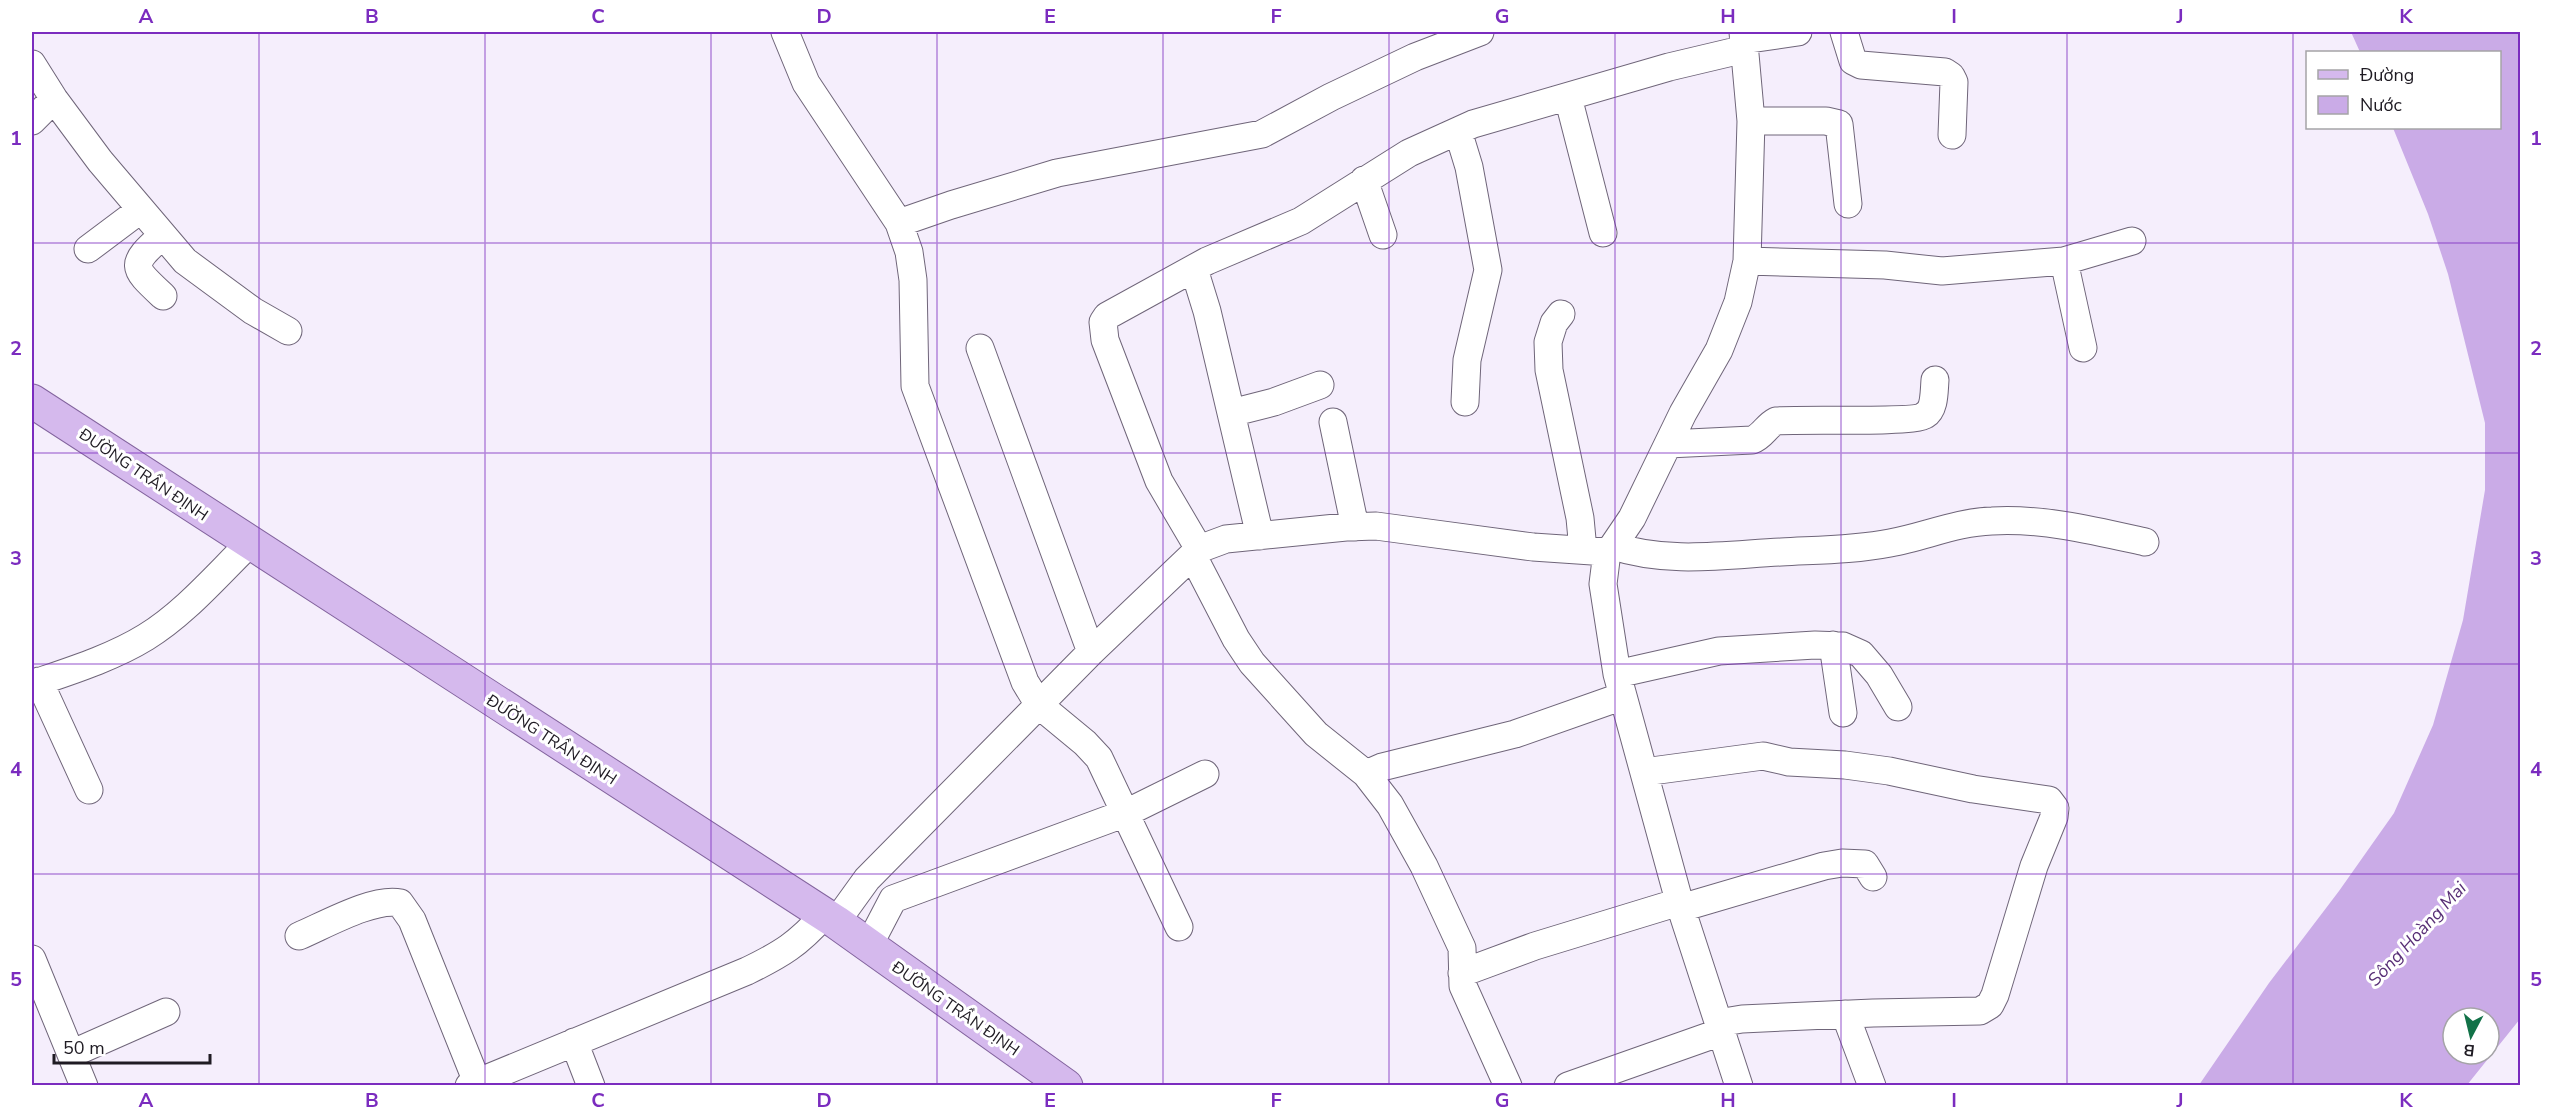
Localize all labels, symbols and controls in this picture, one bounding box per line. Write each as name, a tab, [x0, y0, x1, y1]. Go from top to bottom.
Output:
text: A	[139, 3, 154, 30]
text: B	[365, 3, 379, 30]
text: C	[591, 3, 605, 30]
text: D	[816, 3, 832, 30]
text: E	[1044, 3, 1056, 30]
text: F	[1270, 3, 1282, 30]
text: G	[1495, 3, 1509, 30]
text: H	[1720, 3, 1736, 30]
text: I	[1951, 3, 1957, 30]
text: J	[2175, 3, 2184, 30]
text: K	[2399, 3, 2413, 30]
legend	[2306, 51, 2501, 129]
text: Đường	[2359, 63, 2414, 87]
text: Nước	[2360, 93, 2402, 117]
text: 1	[10, 125, 22, 152]
text: 1	[2530, 125, 2542, 152]
text: 2	[10, 335, 22, 362]
text: 2	[2530, 335, 2542, 362]
street label: ĐƯỜNG TRẦN ĐỊNH	[74, 422, 213, 526]
text: 3	[10, 545, 22, 572]
text: 3	[2530, 545, 2542, 572]
street label: ĐƯỜNG TRẦN ĐỊNH	[481, 688, 621, 790]
text: 4	[10, 756, 22, 783]
text: 4	[2530, 756, 2542, 783]
water label: Sông Hoàng Mai	[2362, 876, 2472, 991]
street label: ĐƯỜNG TRẦN ĐỊNH	[886, 955, 1024, 1061]
text: 5	[10, 966, 22, 993]
text: 5	[2530, 966, 2542, 993]
north arrow	[2441, 1006, 2501, 1066]
scale bar	[54, 1027, 210, 1065]
text: 50 m	[63, 1036, 105, 1060]
text: B	[2462, 1038, 2476, 1061]
text: A	[139, 1087, 154, 1114]
text: B	[365, 1087, 379, 1114]
text: C	[591, 1087, 605, 1114]
text: D	[816, 1087, 832, 1114]
text: E	[1044, 1087, 1056, 1114]
text: F	[1270, 1087, 1282, 1114]
text: G	[1495, 1087, 1509, 1114]
text: H	[1720, 1087, 1736, 1114]
text: I	[1951, 1087, 1957, 1114]
text: J	[2175, 1087, 2184, 1114]
text: K	[2399, 1087, 2413, 1114]

